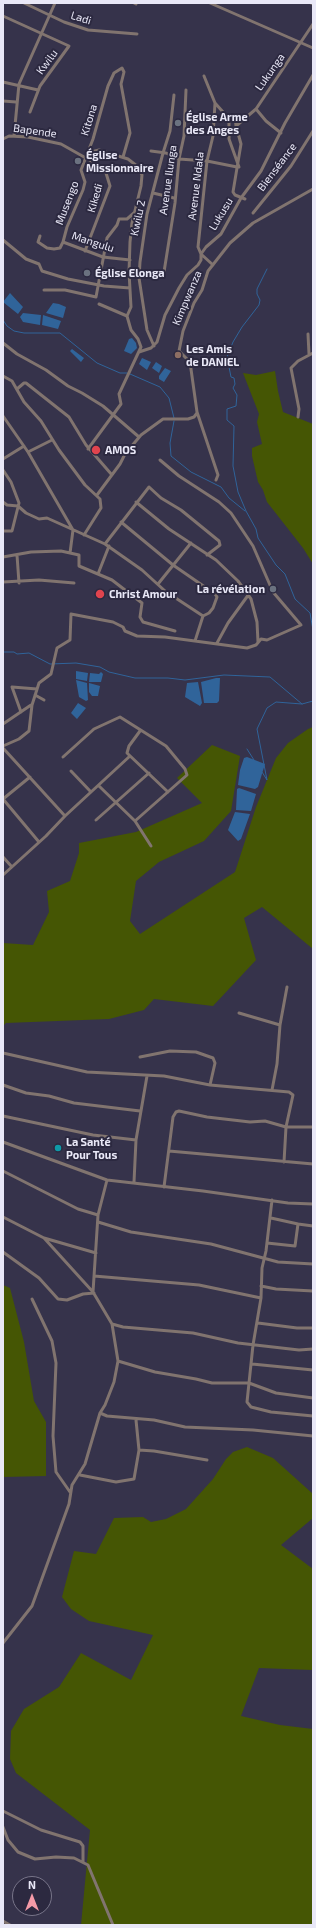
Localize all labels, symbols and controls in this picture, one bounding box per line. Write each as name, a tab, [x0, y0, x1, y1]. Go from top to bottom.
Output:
street label: Ladi	[69, 9, 93, 27]
street label: Kwilu	[34, 47, 60, 77]
street label: Lukunga	[252, 51, 288, 93]
street label: Kitona	[78, 103, 100, 137]
place label: Église Arme des Anges	[186, 110, 248, 136]
marker: Église Arme des Anges	[173, 118, 183, 128]
street label: Bapende	[12, 121, 58, 141]
street label: Bienséance	[255, 140, 299, 194]
street label: Avenue Ilunga	[157, 144, 179, 216]
place label: Église Missionnaire	[86, 148, 154, 174]
street label: Avenue Ndala	[185, 151, 207, 221]
marker: Église Missionnaire	[73, 156, 83, 166]
street label: Musengo	[53, 179, 81, 227]
street label: Kikedi	[85, 182, 105, 214]
street label: Lukusu	[206, 195, 236, 233]
street label: Kwilu 2	[128, 199, 148, 237]
street label: Mangulu	[70, 229, 116, 255]
place label: Église Elonga	[95, 266, 164, 280]
marker: Église Elonga	[82, 268, 92, 278]
street label: Kimpwanza	[170, 269, 204, 327]
place label: Les Amis de DANIEL	[186, 342, 239, 368]
marker: Les Amis de DANIEL	[173, 350, 183, 360]
place label: AMOS	[105, 443, 136, 457]
marker: AMOS	[90, 444, 102, 456]
place label: La révélation	[197, 582, 265, 596]
marker: La révélation	[268, 584, 278, 594]
place label: Christ Amour	[109, 587, 177, 601]
marker: Christ Amour	[94, 588, 106, 600]
place label: La Santé Pour Tous	[66, 1135, 117, 1161]
marker: La Santé Pour Tous	[53, 1143, 63, 1153]
north arrow	[12, 1876, 52, 1916]
text: N	[28, 1878, 36, 1891]

